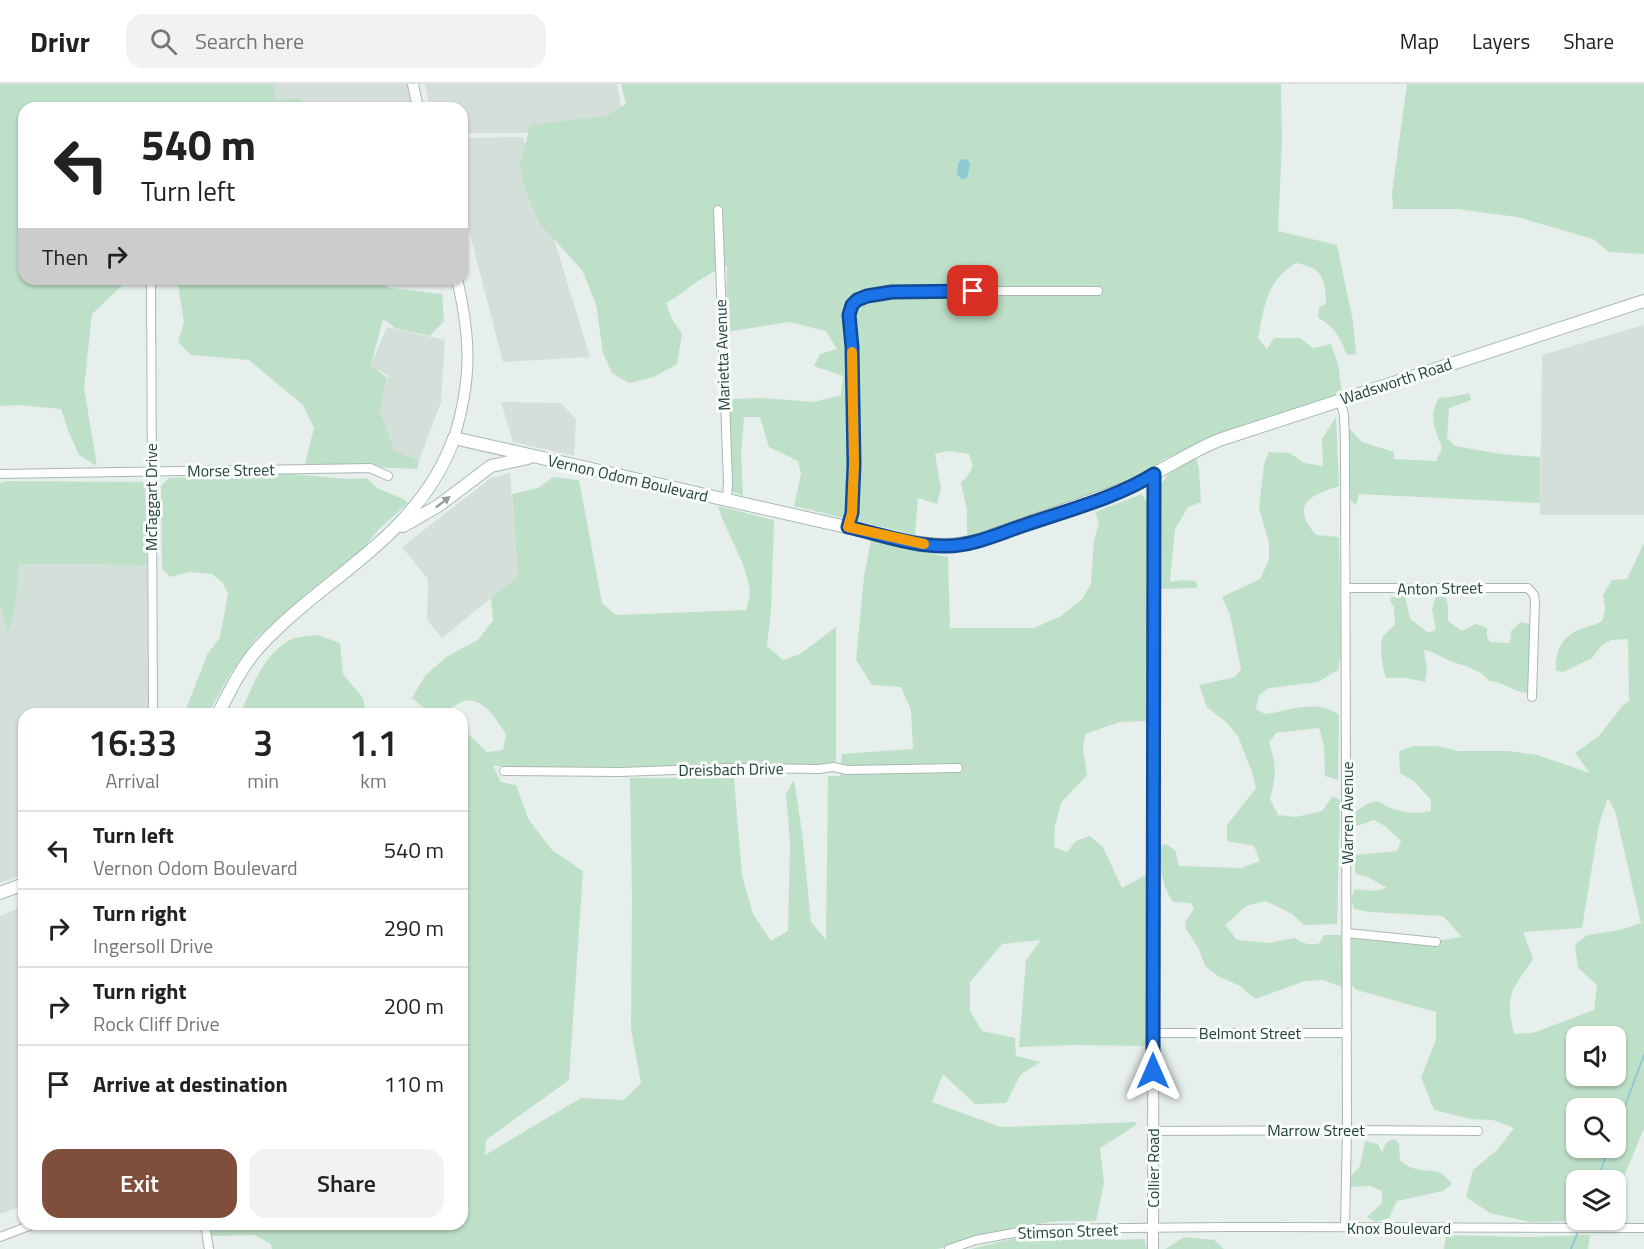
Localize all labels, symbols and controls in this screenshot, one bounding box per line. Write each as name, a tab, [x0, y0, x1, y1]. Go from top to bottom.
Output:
search box	[126, 14, 546, 68]
text: Drivr	[30, 20, 90, 63]
text: Search here	[195, 24, 304, 58]
icon: search	[147, 25, 180, 58]
text: Map	[1400, 25, 1439, 57]
text: Layers	[1472, 25, 1530, 57]
text: Share	[1563, 25, 1614, 57]
text: 540 m	[141, 112, 256, 176]
icon: left	[42, 126, 120, 204]
text: Turn left	[141, 170, 235, 211]
text: Then	[42, 240, 88, 274]
icon: right	[100, 240, 133, 273]
pin	[947, 265, 998, 316]
icon: arrive	[956, 274, 989, 307]
street label: Marietta Avenue	[708, 299, 736, 411]
street label: Wadsworth Road	[1337, 352, 1455, 410]
street label: McTaggart Drive	[139, 443, 163, 551]
street label: Vernon Odom Boulevard	[546, 448, 710, 508]
street label: Morse Street	[187, 457, 275, 483]
one-way arrow	[435, 496, 451, 508]
street label: Anton Street	[1397, 575, 1483, 601]
text: 16:33	[88, 715, 177, 770]
text: 3	[253, 715, 273, 770]
text: 1.1	[349, 715, 398, 770]
street label: Dreisbach Drive	[678, 756, 784, 782]
street label: Warren Avenue	[1335, 761, 1359, 865]
text: Arrival	[105, 765, 160, 796]
text: min	[247, 765, 279, 796]
text: km	[360, 765, 387, 796]
text: Turn left	[93, 818, 174, 852]
text: 540 m	[384, 833, 444, 867]
icon: left	[42, 834, 75, 867]
text: Vernon Odom Boulevard	[93, 852, 298, 883]
text: Turn right	[93, 896, 187, 930]
text: 290 m	[384, 911, 444, 945]
icon: right	[42, 912, 75, 945]
text: Ingersoll Drive	[93, 930, 213, 961]
text: Turn right	[93, 974, 187, 1008]
text: 200 m	[384, 989, 444, 1023]
icon: right	[42, 990, 75, 1023]
text: Rock Cliff Drive	[93, 1008, 220, 1039]
street label: Belmont Street	[1199, 1021, 1302, 1045]
map controls	[1566, 1026, 1626, 1230]
button: sound	[1566, 1026, 1626, 1086]
position arrow	[1121, 1039, 1185, 1103]
text: Arrive at destination	[93, 1067, 288, 1101]
text: 110 m	[384, 1067, 444, 1101]
icon: arrive	[42, 1068, 75, 1101]
button: search	[1566, 1098, 1626, 1158]
street label: Marrow Street	[1267, 1118, 1365, 1142]
street label: Collier Road	[1141, 1128, 1165, 1208]
button: Exit	[42, 1149, 237, 1218]
button: Share	[249, 1149, 444, 1218]
button: layers	[1566, 1170, 1626, 1230]
street label: Knox Boulevard	[1347, 1216, 1451, 1240]
street label: Stimson Street	[1017, 1217, 1119, 1245]

